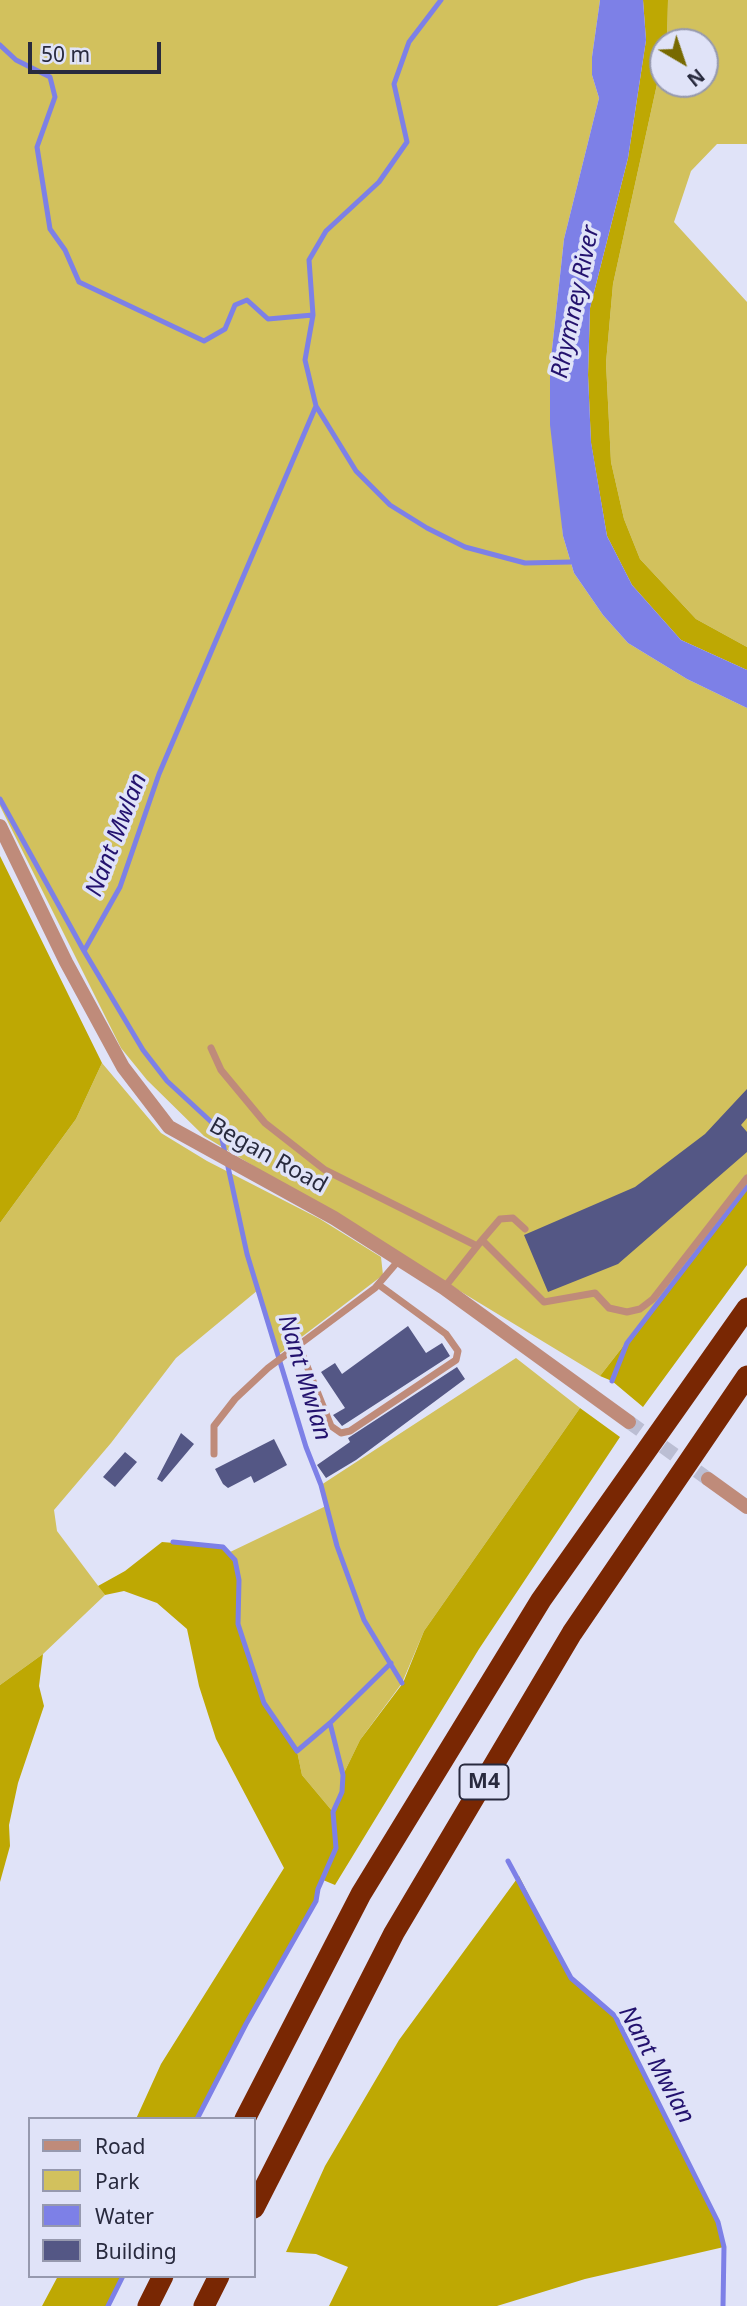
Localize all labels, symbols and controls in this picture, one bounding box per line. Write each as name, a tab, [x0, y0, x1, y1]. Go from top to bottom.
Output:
scale bar	[32, 28, 164, 72]
north arrow	[649, 28, 719, 98]
text: 50 m	[41, 40, 90, 68]
text: N	[682, 63, 710, 93]
water label: Rhymney River	[546, 223, 606, 381]
water label: Nant Mwlan	[80, 769, 154, 901]
street label: Began Road	[204, 1112, 332, 1200]
water label: Nant Mwlan	[271, 1312, 337, 1444]
road number: M4	[460, 1764, 508, 1800]
water label: Nant Mwlan	[612, 2001, 700, 2129]
legend	[28, 2117, 256, 2278]
text: Road	[95, 2132, 145, 2160]
text: Park	[95, 2167, 139, 2195]
text: Water	[95, 2202, 154, 2230]
text: Building	[95, 2237, 177, 2265]

